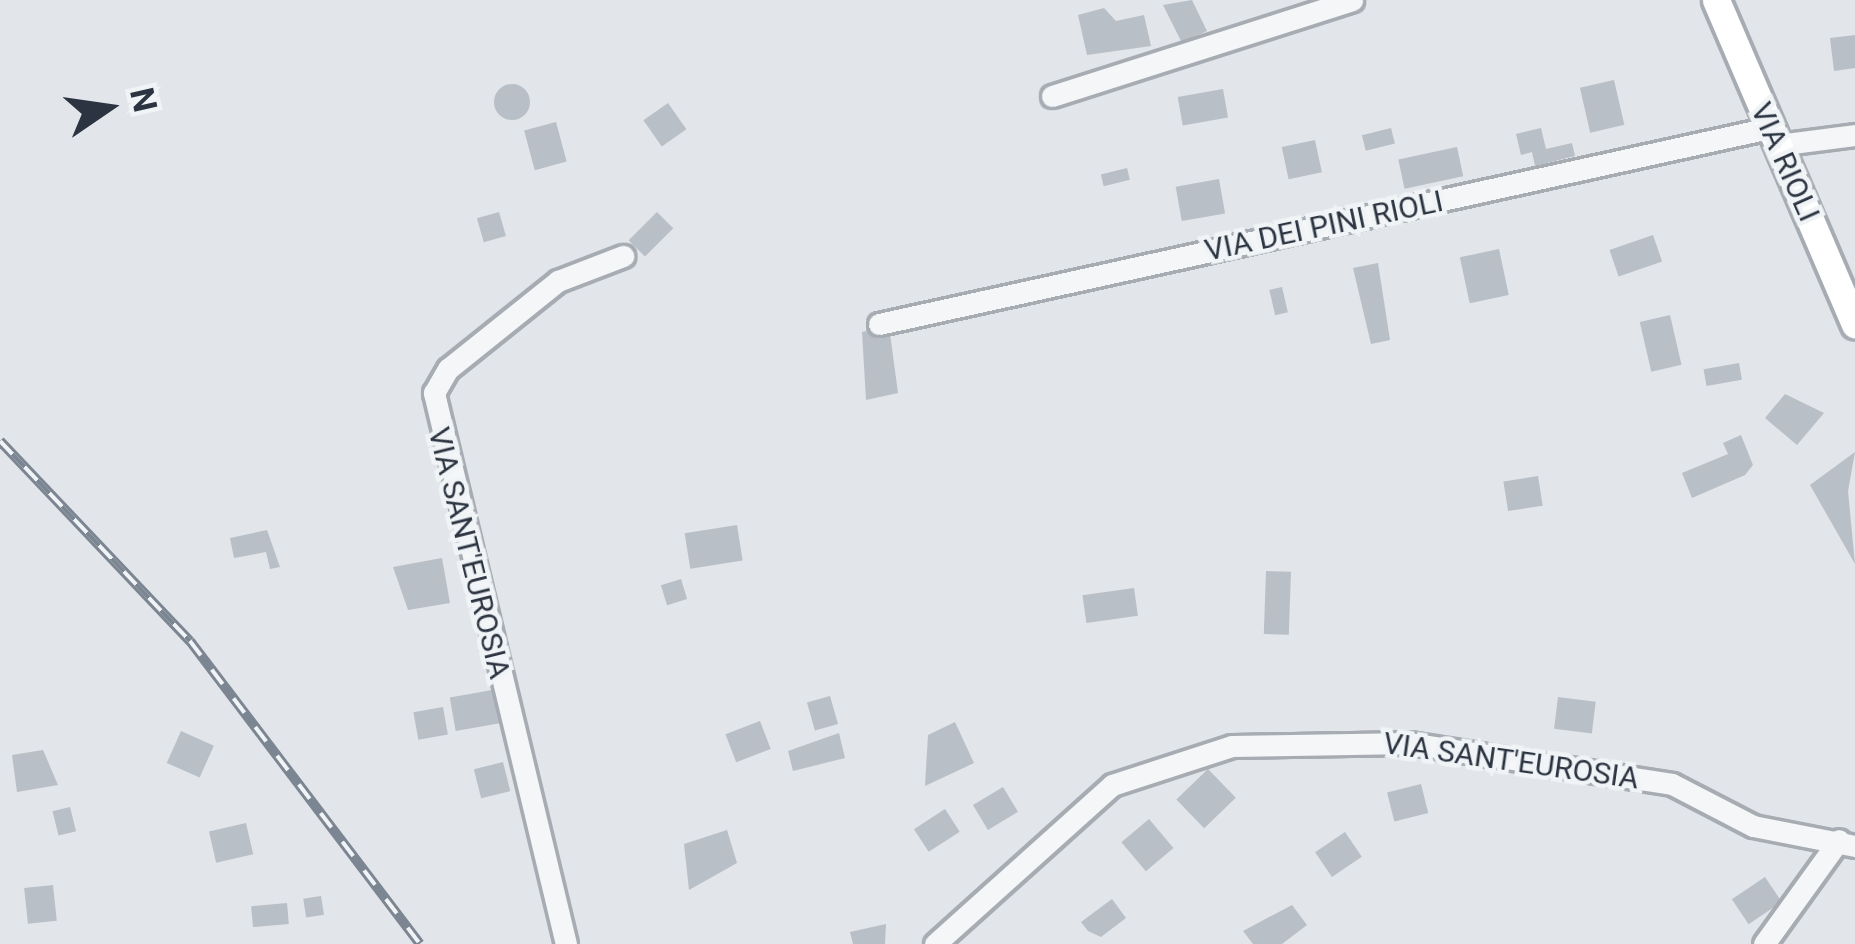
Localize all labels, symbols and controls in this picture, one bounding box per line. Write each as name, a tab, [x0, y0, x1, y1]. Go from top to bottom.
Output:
north arrow	[48, 48, 168, 168]
text: N	[122, 84, 165, 116]
street label: VIA RIOLI	[1743, 97, 1827, 227]
street label: VIA DEI PINI RIOLI	[1202, 183, 1446, 269]
street label: VIA SANT'EUROSIA	[420, 424, 518, 682]
street label: VIA SANT'EUROSIA	[1381, 725, 1641, 797]

